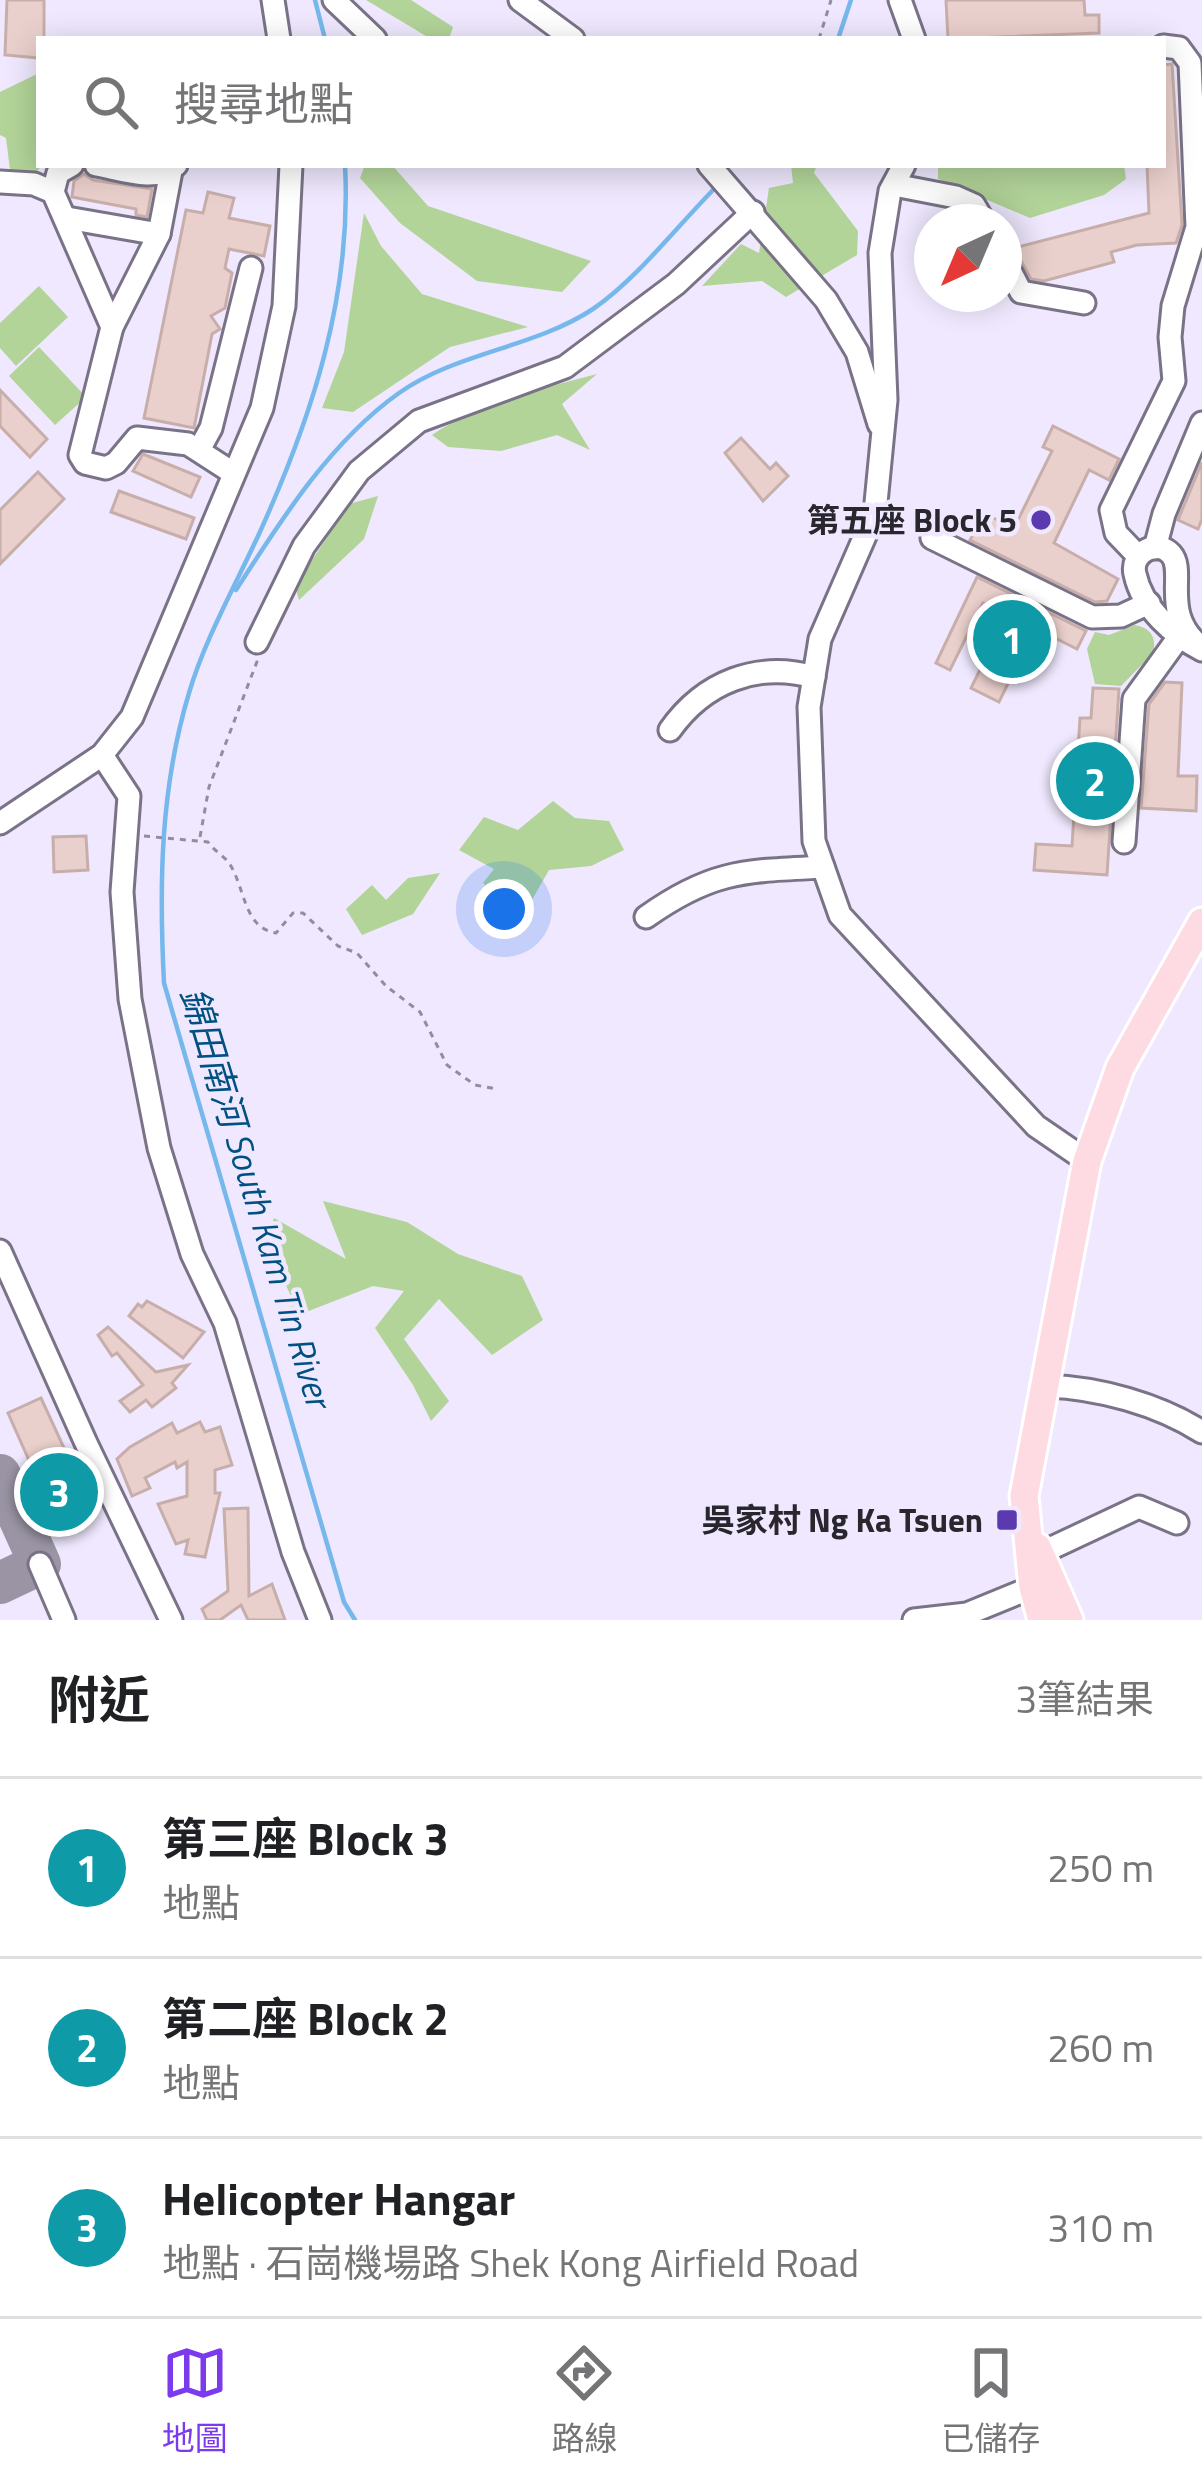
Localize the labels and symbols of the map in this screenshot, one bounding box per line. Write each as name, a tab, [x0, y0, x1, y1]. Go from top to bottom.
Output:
north arrow	[914, 204, 1022, 312]
place label: 第五座 Block 5	[807, 495, 1017, 545]
marker: 第五座 Block 5	[1028, 507, 1054, 533]
pin: 1	[973, 594, 1051, 684]
pin: 2	[1056, 736, 1134, 826]
your location	[474, 879, 534, 939]
water label: 錦田南河 South Kam Tin River	[167, 980, 348, 1418]
pin: 3	[20, 1447, 98, 1537]
place label: 吳家村 Ng Ka Tsuen	[702, 1495, 983, 1545]
marker: 吳家村 Ng Ka Tsuen	[994, 1507, 1020, 1533]

